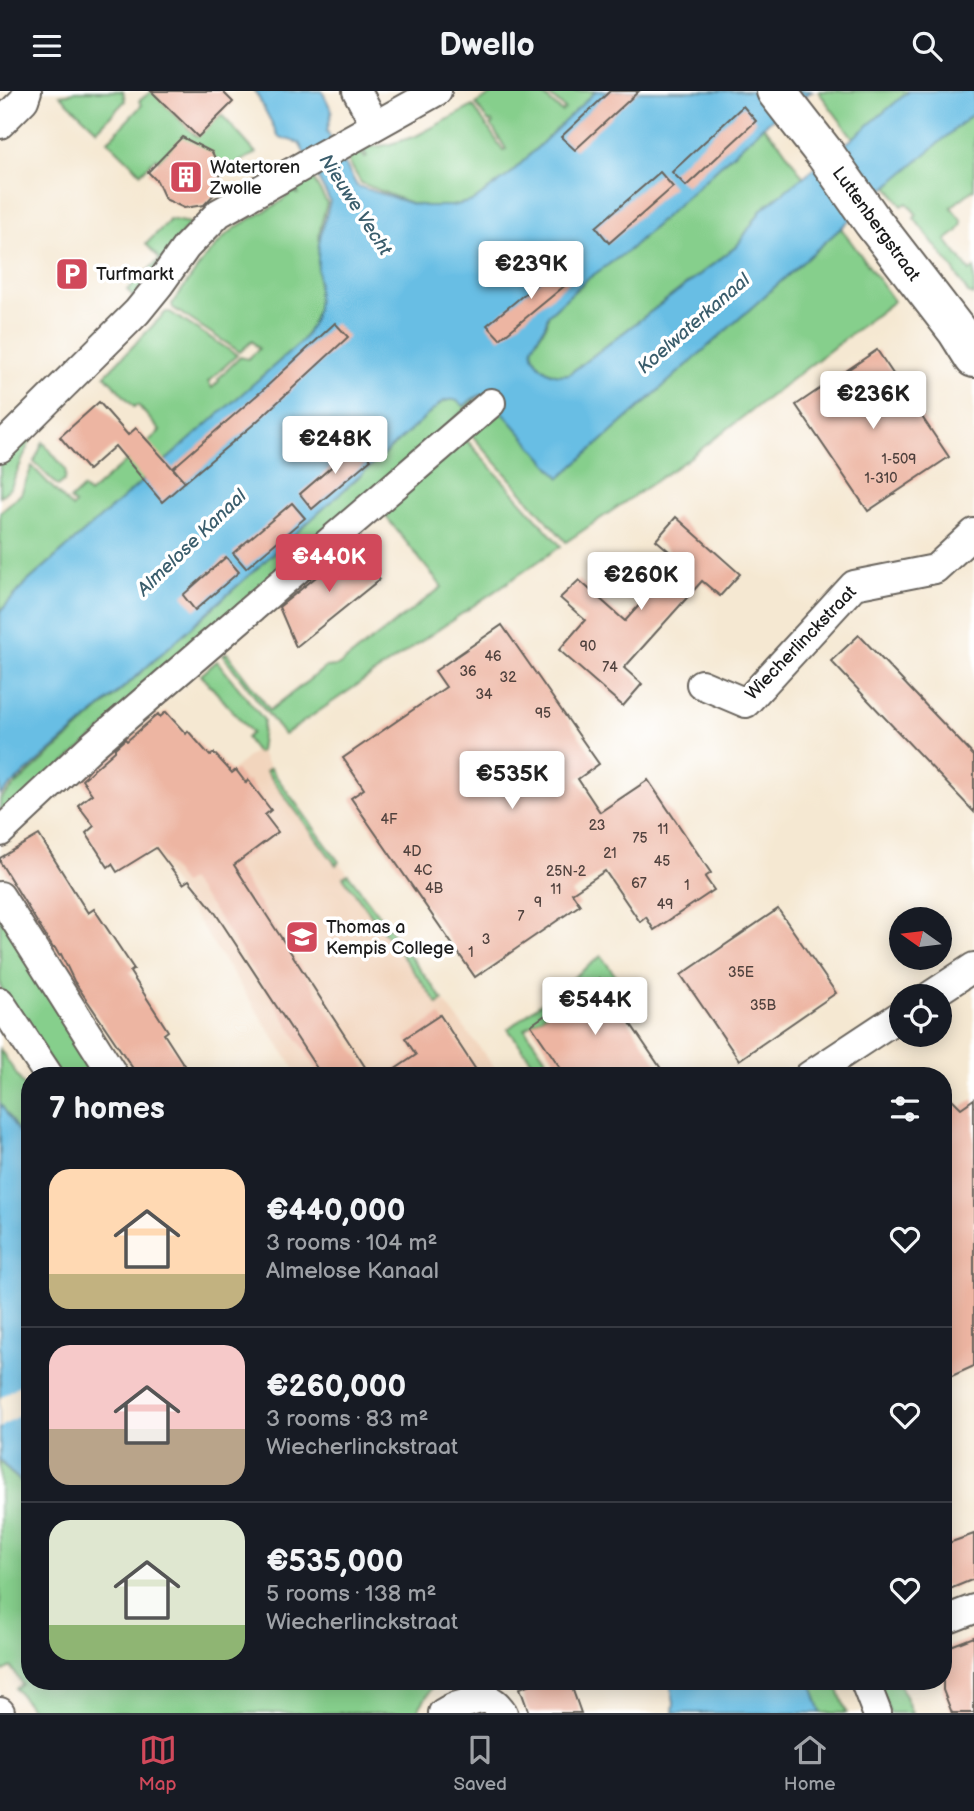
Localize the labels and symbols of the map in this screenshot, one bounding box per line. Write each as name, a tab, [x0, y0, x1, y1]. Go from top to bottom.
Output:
water label: Nieuwe Vecht	[314, 150, 397, 261]
place label: Watertoren Zwolle	[209, 157, 300, 199]
building icon: Watertoren Zwolle	[167, 158, 205, 196]
street label: Luttenbergstraat	[828, 163, 925, 285]
pin: €239K	[482, 241, 580, 301]
parking icon: Turfmarkt	[53, 255, 91, 293]
place label: Turfmarkt	[96, 264, 174, 285]
water label: Koelwaterkanaal	[633, 268, 755, 379]
pin: €236K	[824, 371, 922, 431]
pin: €248K	[286, 417, 384, 476]
house number: 1-509	[882, 451, 916, 468]
house number: 1-310	[865, 470, 897, 487]
water label: Almelose Kanaal	[132, 485, 252, 602]
pin: €440K	[280, 535, 378, 594]
pin: €260K	[592, 553, 690, 612]
street label: Wiecherlinckstraat	[741, 581, 861, 704]
house number: 90	[580, 638, 596, 655]
house number: 46	[484, 648, 502, 665]
house number: 74	[602, 659, 618, 676]
house number: 36	[459, 663, 477, 680]
house number: 32	[500, 669, 517, 686]
house number: 34	[475, 686, 493, 703]
house number: 95	[535, 705, 551, 722]
pin: €535K	[463, 751, 561, 811]
house number: 4F	[381, 811, 398, 828]
house number: 23	[589, 817, 605, 834]
house number: 11	[658, 821, 668, 838]
house number: 75	[633, 830, 647, 847]
house number: 4D	[403, 843, 421, 860]
house number: 21	[603, 845, 617, 862]
house number: 45	[654, 853, 670, 870]
house number: 4C	[414, 862, 432, 879]
house number: 25N-2	[546, 863, 587, 880]
house number: 67	[631, 875, 647, 892]
house number: 1	[684, 877, 690, 894]
house number: 4B	[425, 880, 443, 897]
house number: 11	[551, 881, 561, 898]
house number: 9	[534, 894, 542, 911]
house number: 49	[657, 896, 673, 913]
north arrow	[889, 907, 952, 969]
house number: 7	[518, 908, 525, 925]
place label: Thomas a Kempis College	[326, 917, 454, 959]
school or university icon: Thomas a Kempis College	[283, 918, 321, 956]
house number: 3	[482, 931, 490, 948]
house number: 1	[468, 944, 474, 961]
house number: 35E	[728, 964, 754, 981]
pin: €544K	[546, 977, 644, 1037]
house number: 35B	[750, 997, 777, 1014]

